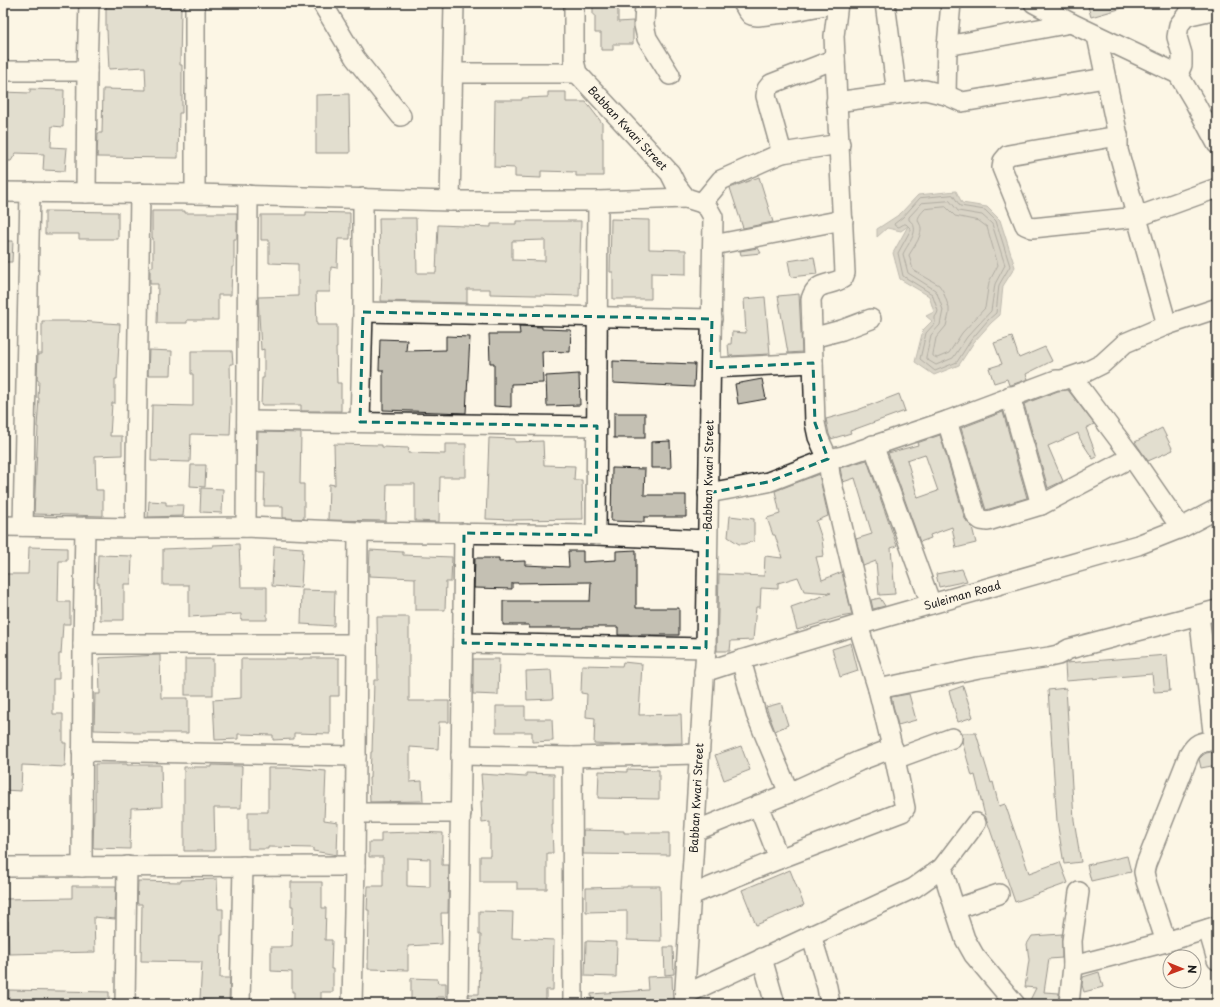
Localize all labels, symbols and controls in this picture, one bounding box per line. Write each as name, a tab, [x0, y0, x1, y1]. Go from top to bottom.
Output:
street label: Babban Kwari Street	[584, 82, 672, 174]
street label: Babban Kwari Street	[699, 419, 717, 530]
street label: Suleiman Road	[922, 576, 1003, 614]
street label: Babban Kwari Street	[685, 742, 707, 853]
north arrow	[1162, 949, 1202, 989]
text: N	[1184, 965, 1201, 974]

